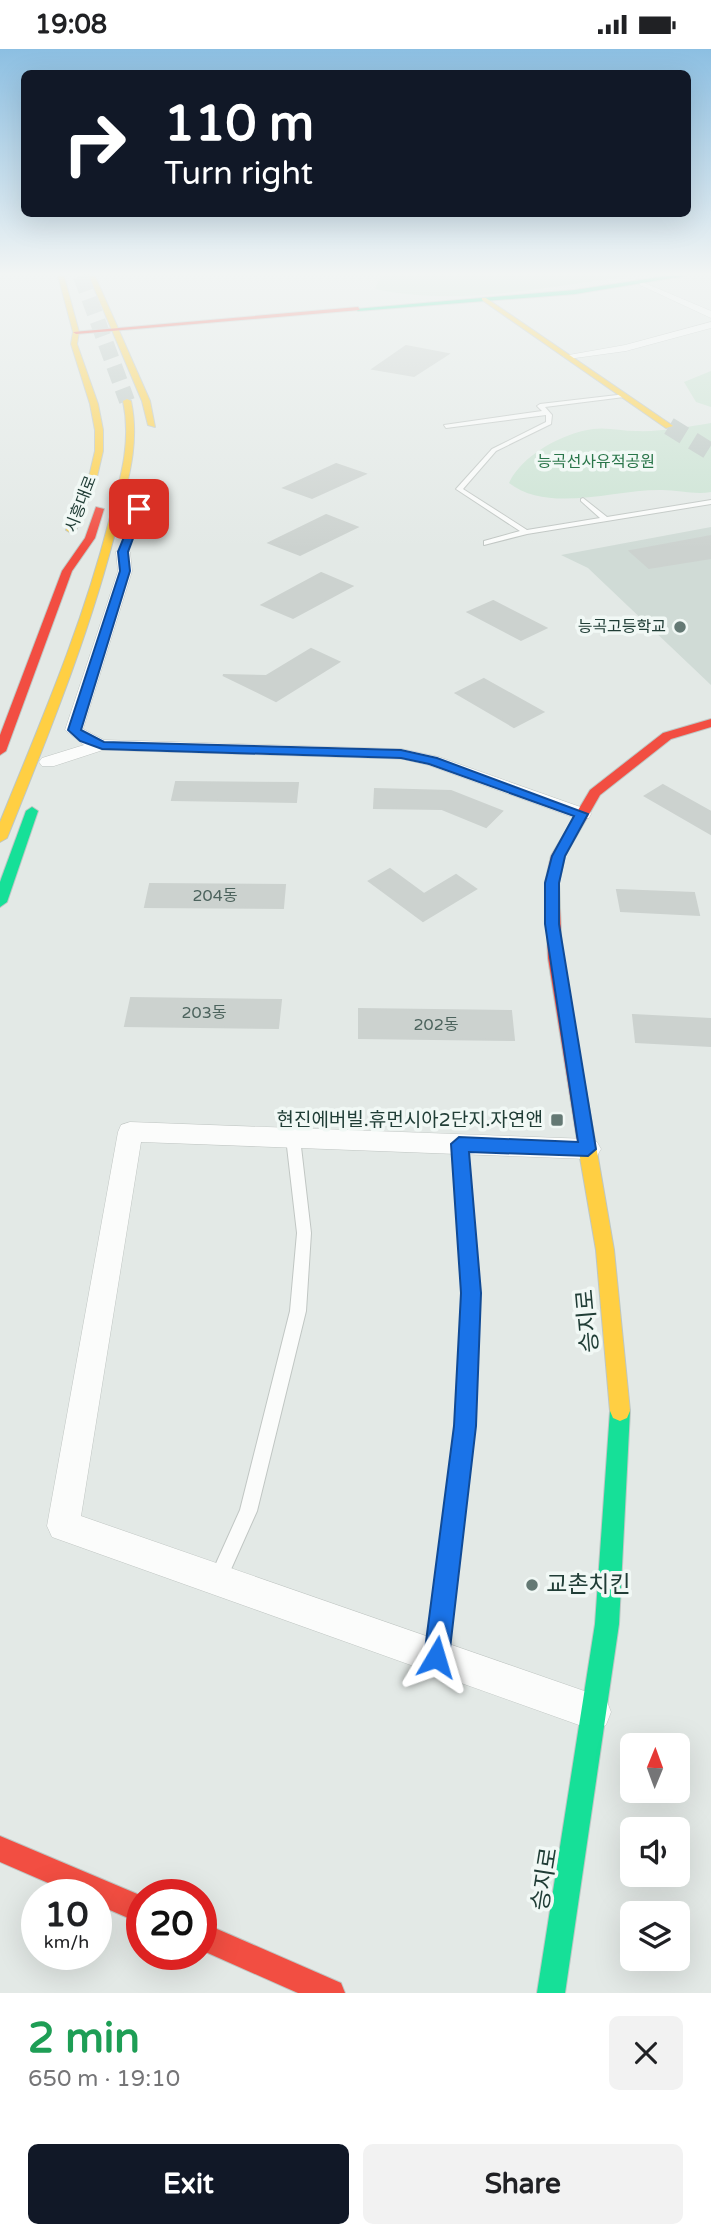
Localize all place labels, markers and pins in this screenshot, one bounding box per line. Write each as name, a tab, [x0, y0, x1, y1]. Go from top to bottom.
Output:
pin	[109, 479, 169, 539]
place label: 능곡고등학교	[578, 617, 666, 637]
marker: 능곡고등학교	[672, 619, 688, 635]
place label: 현진에버빌.휴먼시아2단지.자연앤	[276, 1109, 543, 1131]
marker: 현진에버빌.휴먼시아2단지.자연앤	[549, 1112, 565, 1128]
place label: 교촌치킨	[546, 1571, 631, 1599]
marker: 교촌치킨	[524, 1577, 540, 1593]

